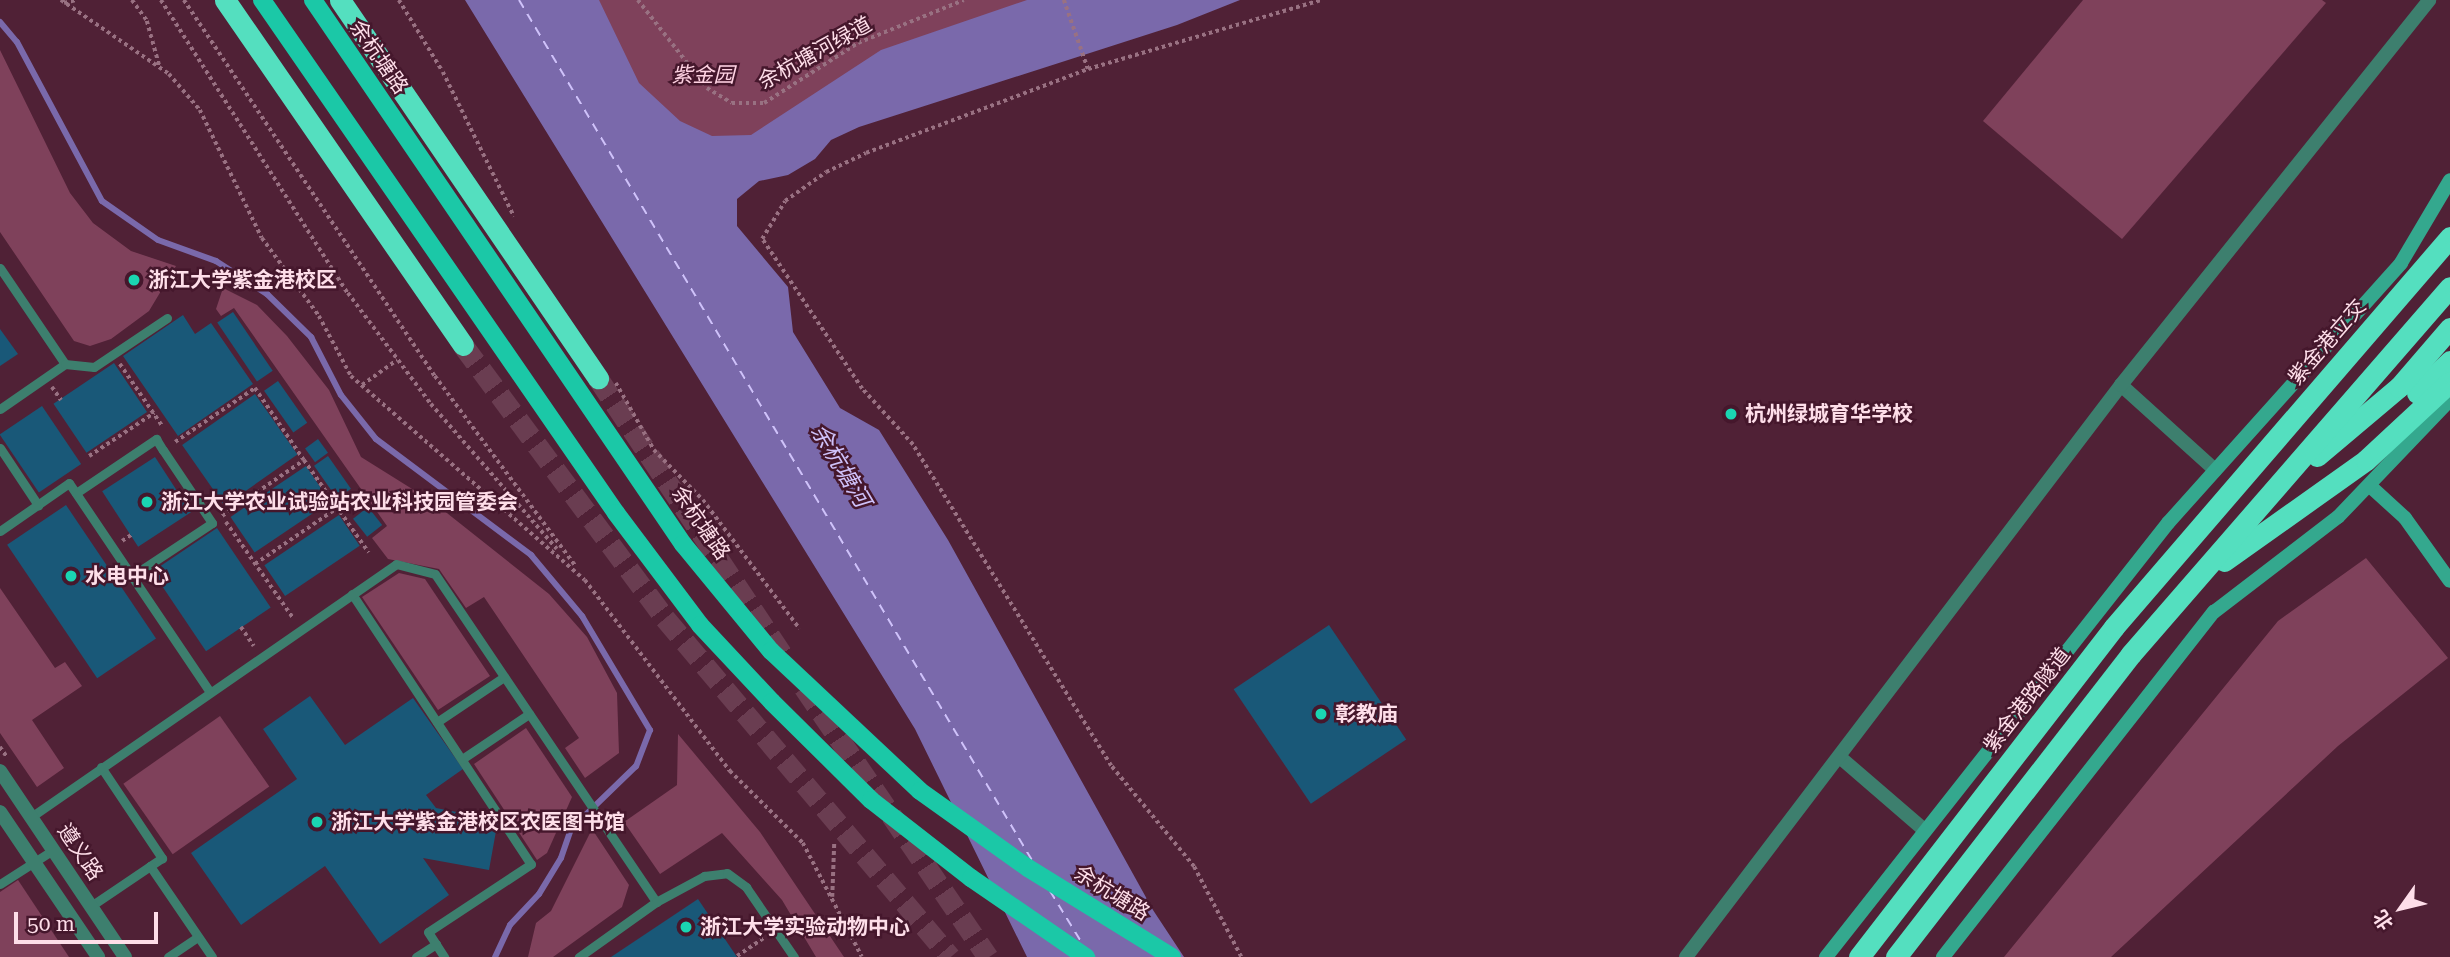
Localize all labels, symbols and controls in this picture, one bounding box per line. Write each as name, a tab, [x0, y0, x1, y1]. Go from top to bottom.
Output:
street label: 余杭塘河绿道	[754, 11, 876, 95]
street label: 余杭塘路	[345, 15, 413, 99]
park label: 紫金园	[672, 62, 734, 88]
place label: 浙江大学紫金港校区	[148, 267, 337, 293]
marker: 浙江大学紫金港校区	[126, 272, 142, 288]
street label: 紫金港立交	[2283, 294, 2371, 390]
place label: 杭州绿城育华学校	[1745, 401, 1913, 427]
marker: 杭州绿城育华学校	[1723, 406, 1739, 422]
water label: 余杭塘河	[804, 419, 876, 513]
street label: 余杭塘路	[667, 481, 735, 565]
place label: 浙江大学农业试验站农业科技园管委会	[161, 489, 518, 515]
marker: 浙江大学农业试验站农业科技园管委会	[139, 494, 155, 510]
place label: 水电中心	[85, 563, 169, 589]
marker: 水电中心	[63, 568, 79, 584]
street label: 紫金港路隧道	[1978, 643, 2076, 757]
place label: 彰教庙	[1335, 701, 1398, 727]
marker: 彰教庙	[1313, 706, 1329, 722]
place label: 浙江大学紫金港校区农医图书馆	[331, 809, 625, 835]
marker: 浙江大学紫金港校区农医图书馆	[309, 814, 325, 830]
street label: 遵义路	[52, 819, 108, 885]
street label: 余杭塘路	[1070, 860, 1154, 926]
north arrow	[2366, 873, 2436, 943]
scale bar	[18, 898, 161, 942]
text: 北	[2368, 906, 2398, 934]
text: 50 m	[27, 912, 75, 936]
place label: 浙江大学实验动物中心	[700, 914, 910, 940]
marker: 浙江大学实验动物中心	[678, 919, 694, 935]

